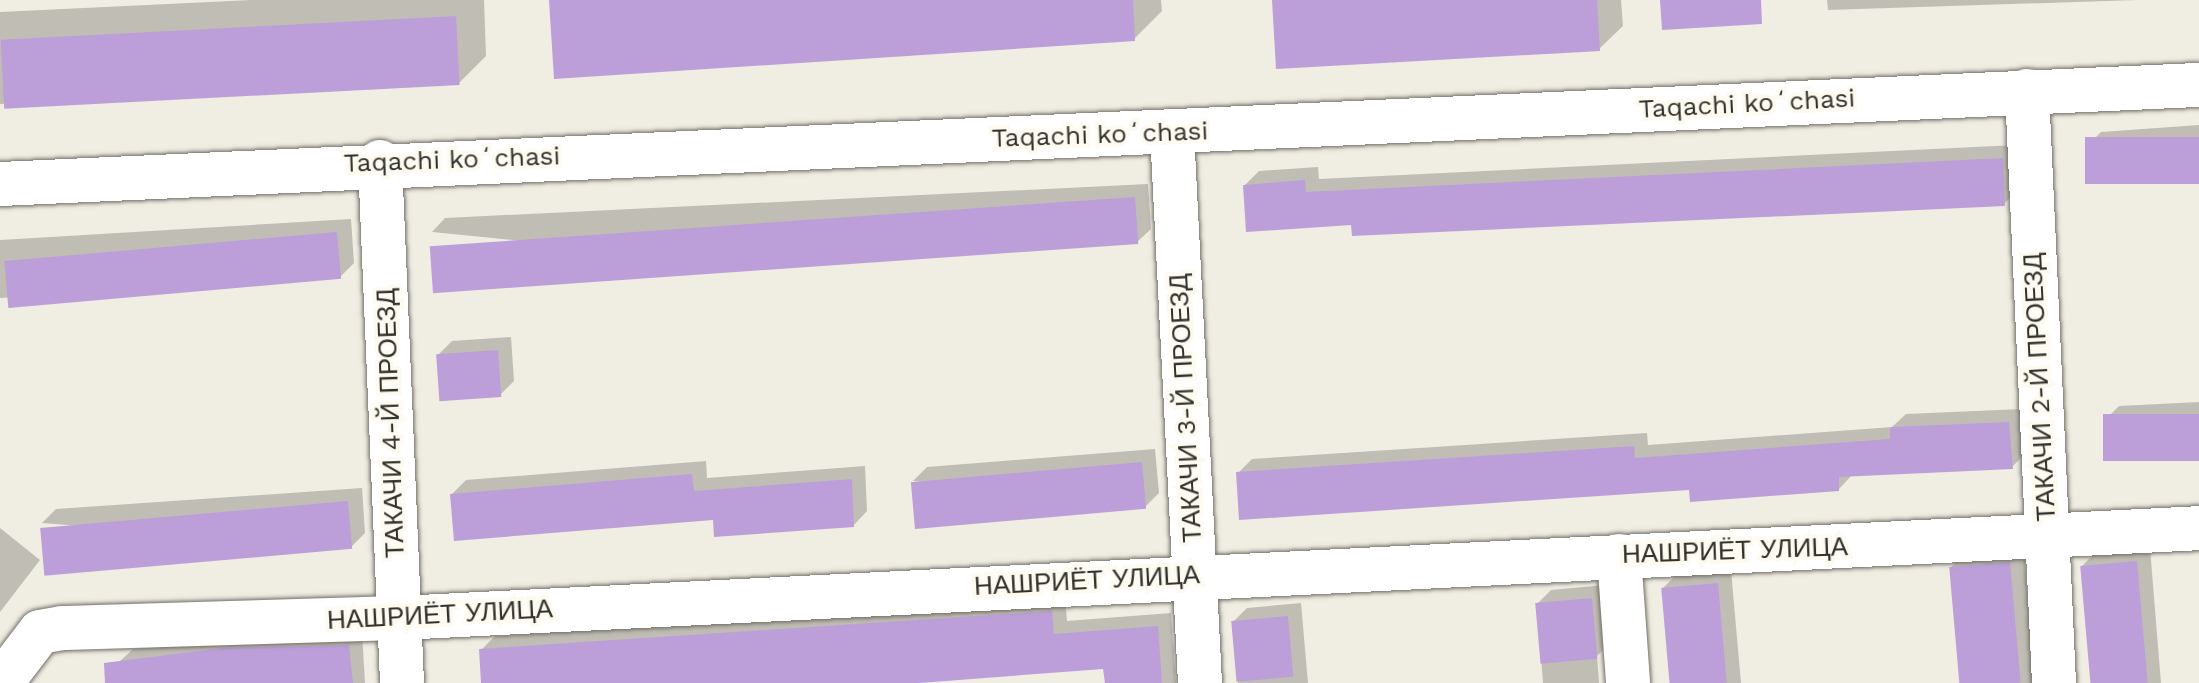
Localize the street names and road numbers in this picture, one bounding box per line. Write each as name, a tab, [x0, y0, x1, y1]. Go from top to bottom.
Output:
street label: Taqachi koʻchasi	[1638, 83, 1856, 125]
street label: Taqachi koʻchasi	[991, 116, 1209, 154]
street label: Taqachi koʻchasi	[343, 141, 561, 179]
street label: ТАКАЧИ 2-Й ПРОЕЗД	[2017, 252, 2063, 522]
street label: ТАКАЧИ 3-Й ПРОЕЗД	[1163, 273, 1209, 543]
street label: ТАКАЧИ 4-Й ПРОЕЗД	[371, 287, 411, 559]
street label: НАШРИЁТ УЛИЦА	[1621, 531, 1849, 571]
street label: НАШРИЁТ УЛИЦА	[973, 560, 1201, 602]
street label: НАШРИЁТ УЛИЦА	[326, 594, 554, 636]

